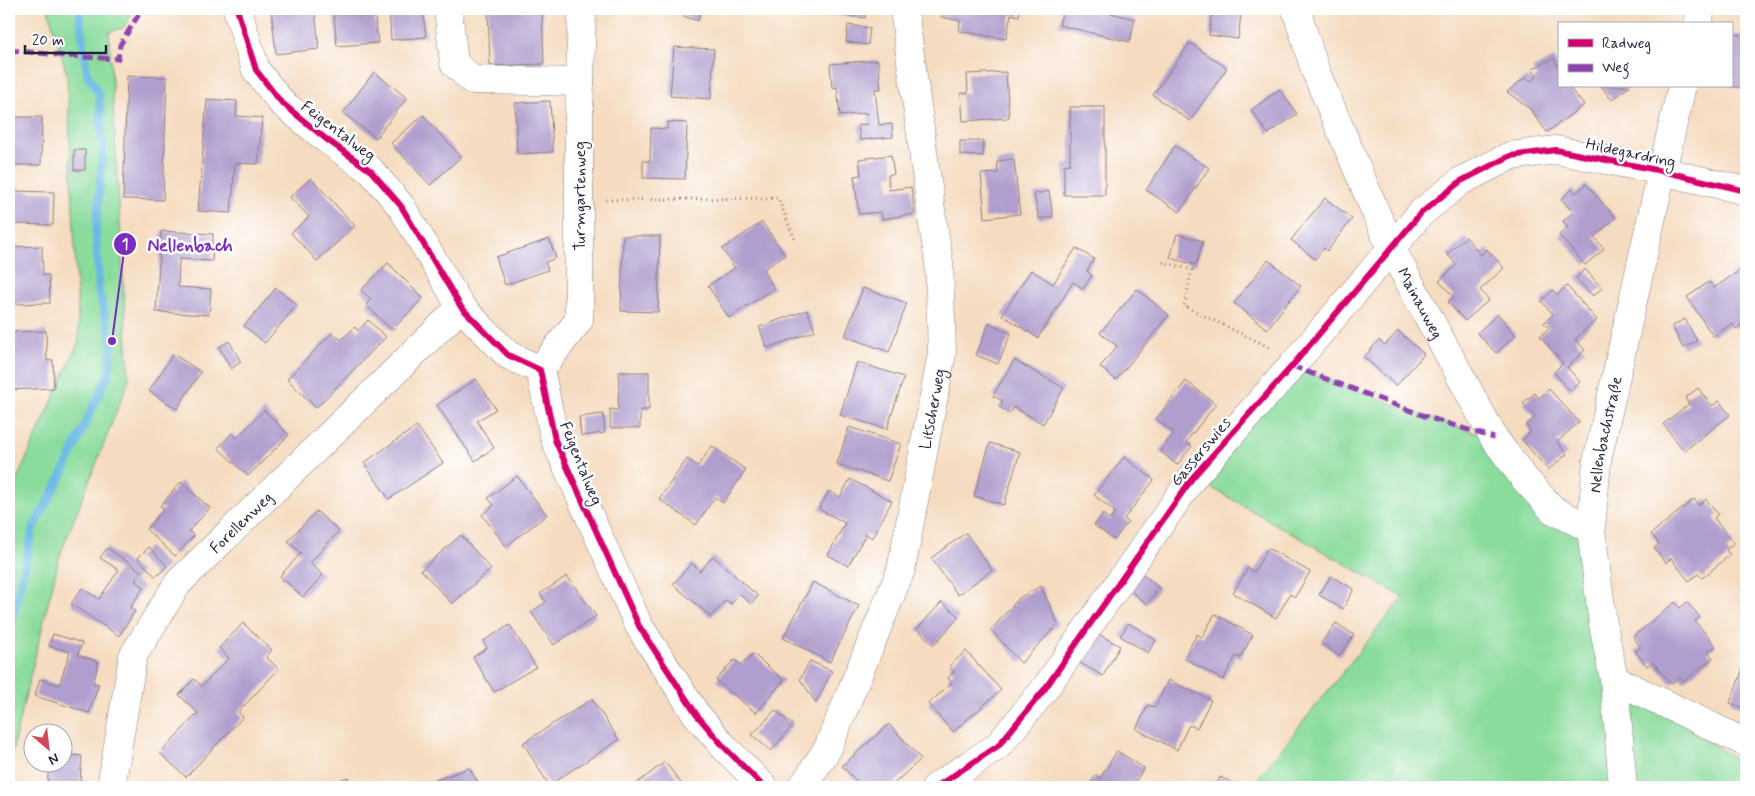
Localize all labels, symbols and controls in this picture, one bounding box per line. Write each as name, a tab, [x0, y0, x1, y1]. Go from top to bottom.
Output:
scale bar	[25, 22, 106, 54]
legend	[1558, 22, 1732, 88]
text: 20 m	[32, 31, 64, 51]
text: Radweg	[1602, 34, 1651, 54]
text: Weg	[1602, 58, 1629, 79]
street label: Feigentalweg	[296, 96, 380, 167]
street label: Hildegardring	[1584, 134, 1678, 174]
street label: Turmgartenweg	[570, 141, 592, 251]
callout: Nellenbach	[113, 228, 243, 261]
text: Nellenbach	[147, 234, 233, 258]
text: 1	[122, 235, 128, 255]
street label: Mainauweg	[1392, 264, 1447, 343]
street label: Litscherweg	[915, 367, 952, 451]
street label: Nellenbachstraße	[1585, 374, 1628, 494]
street label: Gasserswies	[1166, 413, 1236, 491]
street label: Feigentalweg	[553, 419, 607, 509]
street label: Forellenweg	[206, 487, 278, 559]
north arrow	[22, 724, 72, 774]
text: N	[45, 748, 62, 769]

